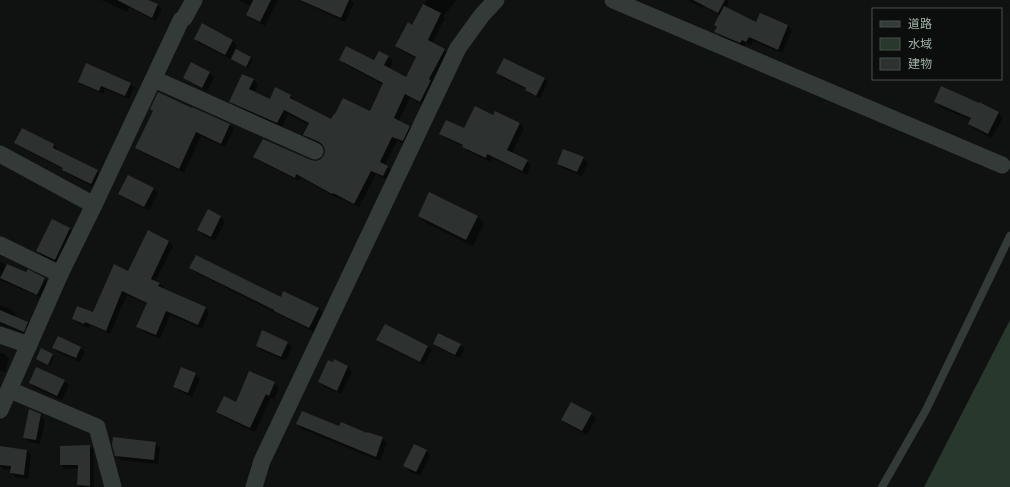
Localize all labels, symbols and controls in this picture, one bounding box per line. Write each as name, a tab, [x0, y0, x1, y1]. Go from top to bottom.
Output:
legend	[872, 8, 1002, 80]
text: 道路	[908, 17, 932, 31]
text: 水域	[908, 37, 932, 51]
text: 建物	[908, 57, 932, 71]

